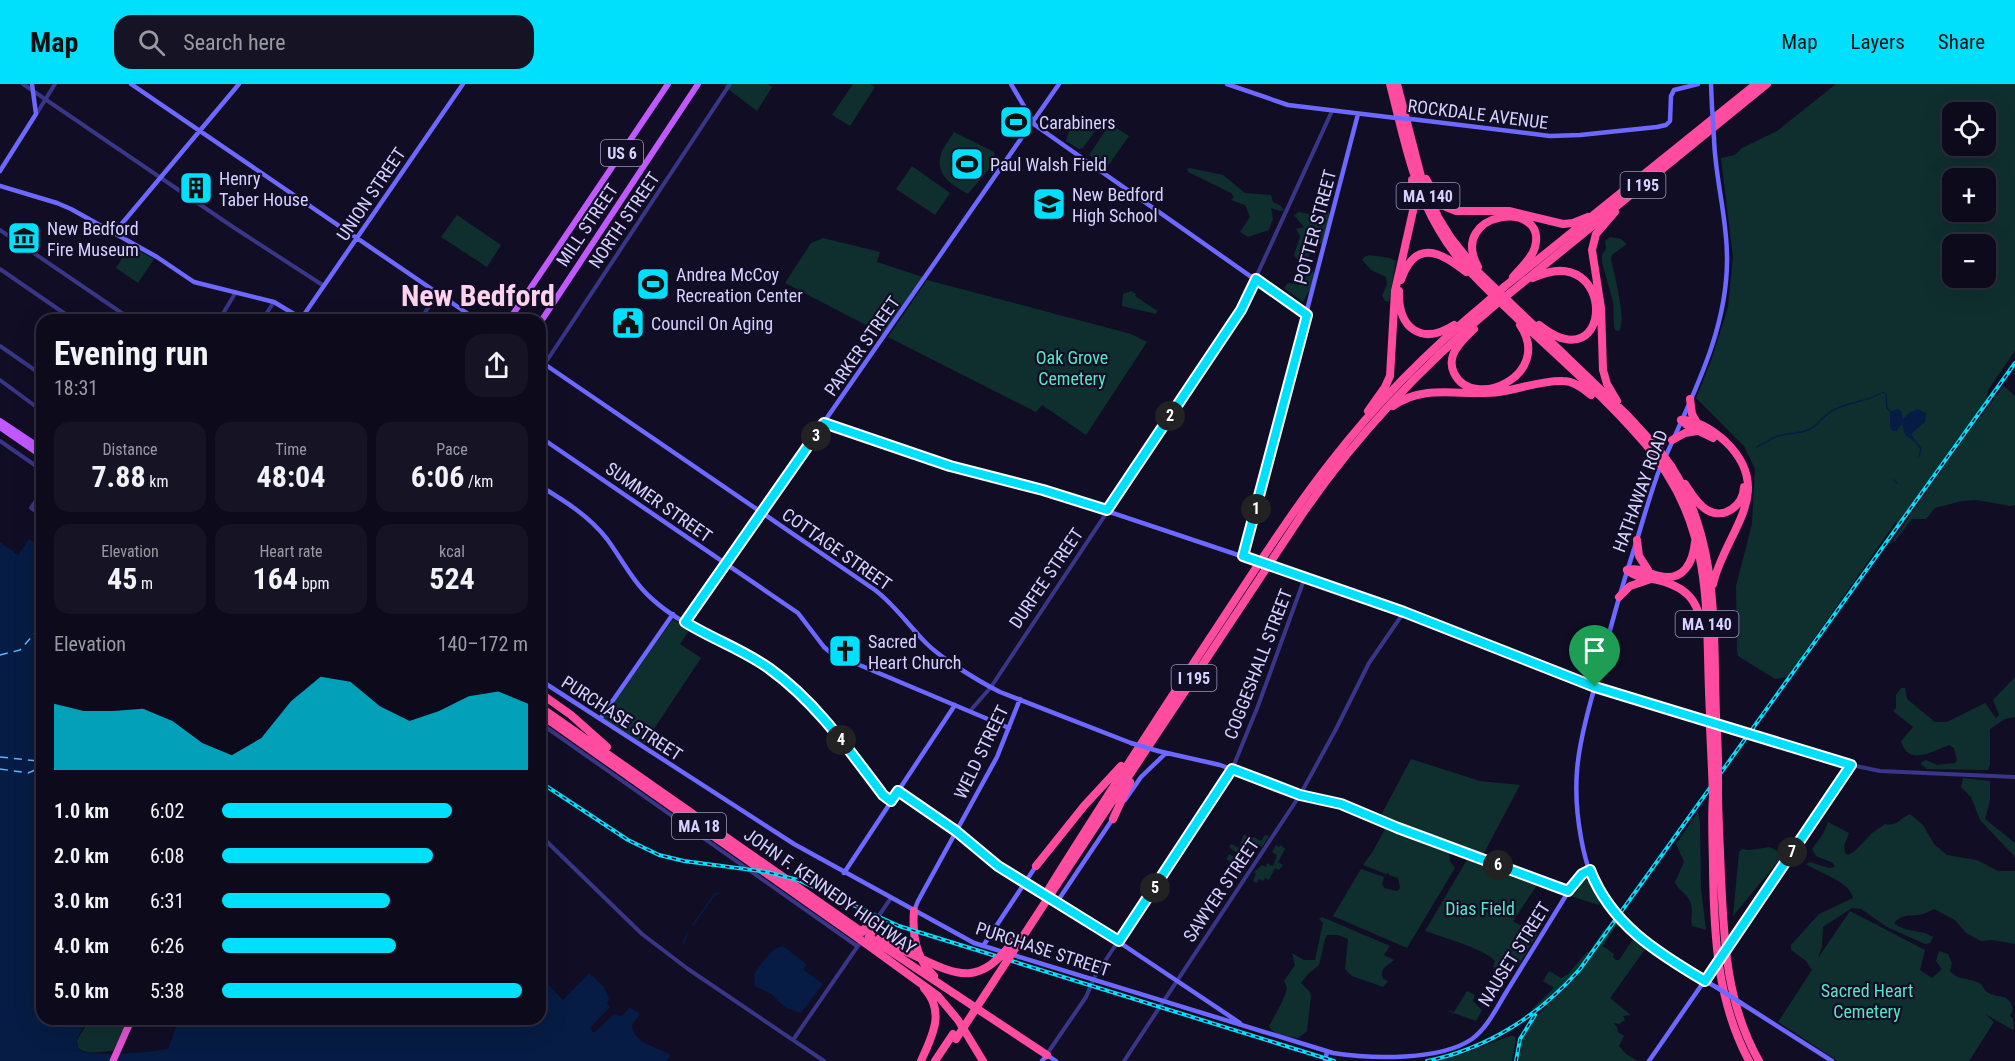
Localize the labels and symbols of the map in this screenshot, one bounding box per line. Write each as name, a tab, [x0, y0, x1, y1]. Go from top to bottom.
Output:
street label: ROCKDALE AVENUE	[1407, 95, 1549, 133]
sports icon: Carabiners	[998, 104, 1034, 140]
place label: Carabiners	[1039, 112, 1115, 133]
road number: US 6	[601, 140, 643, 166]
street label: UNION STREET	[332, 144, 410, 244]
sports icon: Paul Walsh Field	[949, 146, 985, 182]
place label: Paul Walsh Field	[990, 154, 1107, 175]
street label: POTTER STREET	[1290, 167, 1340, 287]
place label: Henry Taber House	[219, 168, 308, 210]
street label: NORTH STREET	[584, 168, 664, 272]
building icon: Henry Taber House	[178, 170, 214, 206]
road number: I 195	[1620, 172, 1666, 198]
street label: MILL STREET	[552, 180, 622, 270]
road number: MA 140	[1396, 183, 1460, 209]
place label: New Bedford High School	[1072, 184, 1164, 226]
school or university icon: New Bedford High School	[1031, 186, 1067, 222]
place label: New Bedford Fire Museum	[47, 218, 139, 260]
museum icon: New Bedford Fire Museum	[6, 220, 42, 256]
place label: Andrea McCoy Recreation Center	[676, 264, 803, 306]
sports icon: Andrea McCoy Recreation Center	[635, 266, 671, 302]
district label: New Bedford	[401, 278, 555, 313]
street label: PARKER STREET	[820, 292, 904, 400]
public building icon: Council On Aging	[610, 305, 646, 341]
place label: Council On Aging	[651, 313, 773, 334]
park label: Oak Grove Cemetery	[1036, 347, 1108, 389]
pin: 2	[1155, 401, 1185, 431]
pin: 3	[801, 421, 831, 451]
street label: HATHAWAY ROAD	[1608, 427, 1672, 555]
street label: SUMMER STREET	[602, 458, 716, 546]
pin: 1	[1241, 494, 1271, 524]
street label: COTTAGE STREET	[778, 503, 896, 595]
street label: DURFEE STREET	[1005, 524, 1087, 632]
street label: COGGESHALL STREET	[1220, 586, 1296, 742]
road number: MA 140	[1676, 611, 1738, 637]
pin	[1569, 625, 1620, 687]
place label: Sacred Heart Church	[868, 631, 962, 673]
church icon: Sacred Heart Church	[827, 633, 863, 669]
road number: I 195	[1172, 665, 1216, 691]
street label: PURCHASE STREET	[558, 671, 686, 765]
street label: WELD STREET	[949, 702, 1013, 802]
pin: 4	[826, 725, 856, 755]
road number: MA 18	[672, 813, 726, 839]
street label: JOHN F. KENNEDY HIGHWAY	[740, 824, 920, 959]
street label: SAWYER STREET	[1179, 834, 1263, 946]
pin: 7	[1777, 837, 1807, 867]
pin: 6	[1483, 850, 1513, 880]
pin: 5	[1140, 873, 1170, 903]
park label: Dias Field	[1445, 898, 1515, 919]
street label: NAUSET STREET	[1474, 898, 1554, 1010]
street label: PURCHASE STREET	[973, 917, 1113, 981]
park label: Sacred Heart Cemetery	[1821, 980, 1913, 1022]

